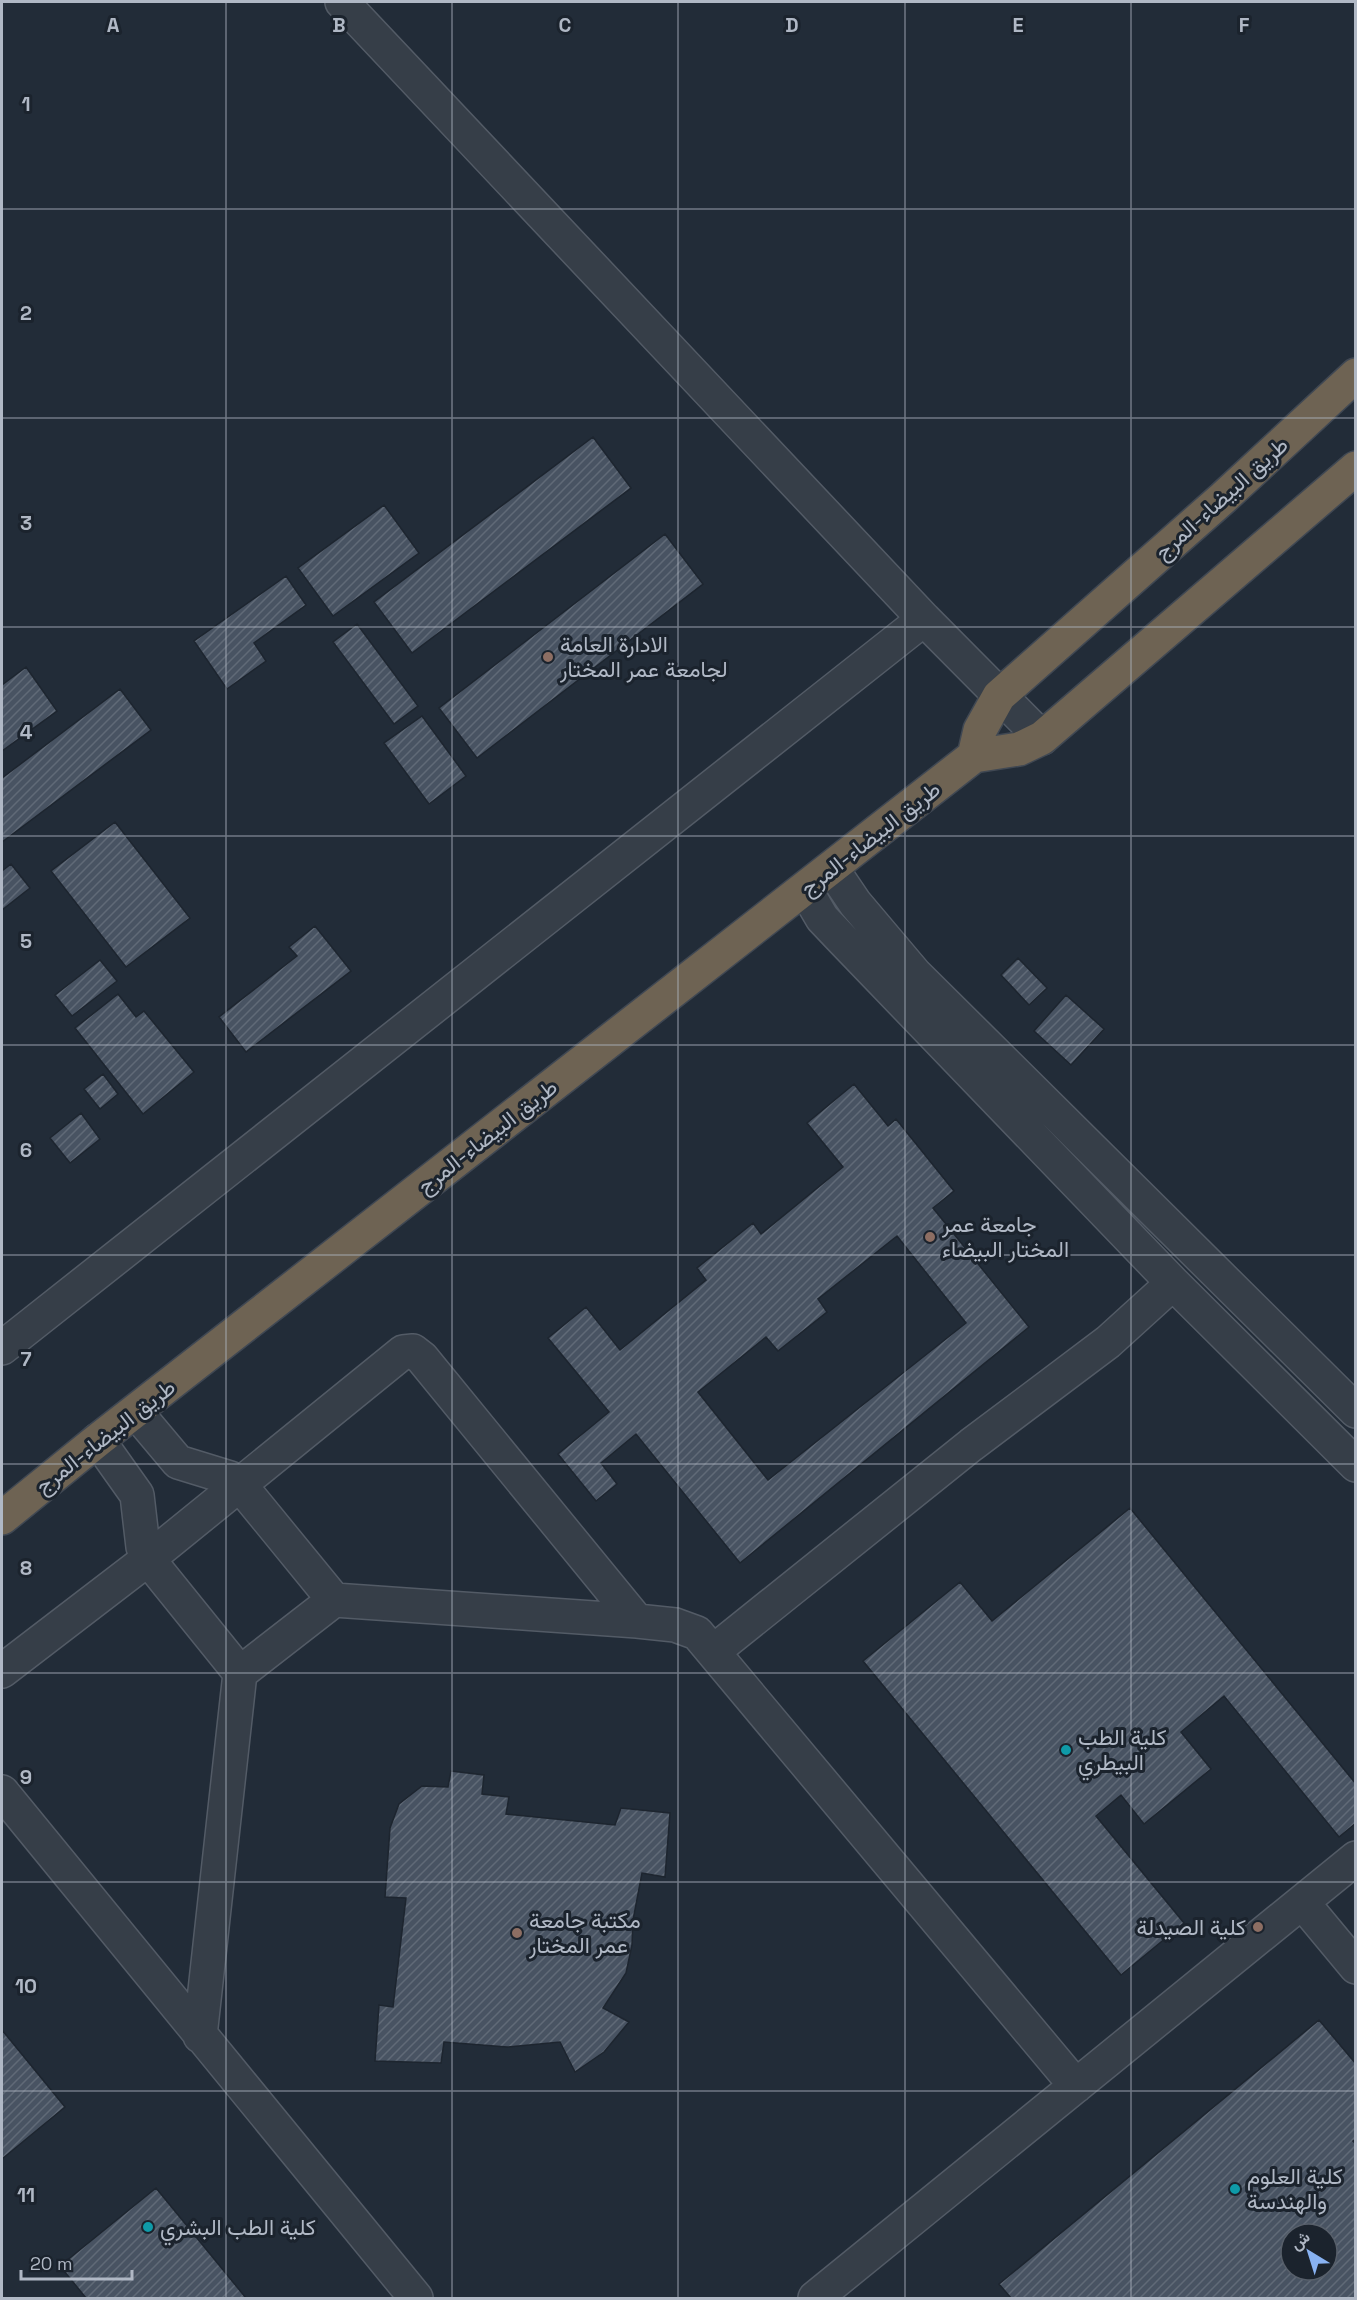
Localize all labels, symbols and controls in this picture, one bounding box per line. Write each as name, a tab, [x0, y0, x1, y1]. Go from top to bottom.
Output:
text: A	[107, 12, 120, 38]
text: B	[332, 12, 346, 38]
text: C	[559, 12, 572, 38]
text: D	[785, 12, 799, 38]
text: E	[1012, 12, 1024, 38]
text: F	[1239, 12, 1250, 38]
text: 1	[21, 91, 31, 117]
text: 2	[20, 300, 32, 326]
street label: طريق البيضاء-المرج	[1148, 431, 1294, 566]
text: 3	[20, 510, 32, 536]
place label: الادارة العامة لجامعة عمر المختار	[559, 630, 727, 683]
marker: الادارة العامة لجامعة عمر المختار	[541, 650, 555, 664]
text: 4	[20, 719, 33, 745]
street label: طريق البيضاء-المرج	[794, 775, 946, 902]
text: 5	[20, 928, 32, 954]
street label: طريق البيضاء-المرج	[411, 1073, 563, 1200]
text: 6	[20, 1137, 32, 1163]
place label: جامعة عمر المختار البيضاء	[941, 1210, 1069, 1263]
marker: جامعة عمر المختار البيضاء	[923, 1230, 937, 1244]
text: 7	[20, 1346, 32, 1372]
street label: طريق البيضاء-المرج	[29, 1373, 181, 1500]
text: 8	[20, 1555, 32, 1581]
place label: كلية الطب البيطري	[1078, 1723, 1167, 1781]
marker: كلية الطب البيطري	[1059, 1743, 1073, 1757]
text: 9	[20, 1764, 32, 1790]
place label: مكتبة جامعة عمر المختار	[528, 1906, 641, 1959]
place label: كلية الصيدلة	[1136, 1913, 1246, 1941]
marker: كلية الصيدلة	[1251, 1920, 1265, 1934]
marker: مكتبة جامعة عمر المختار	[510, 1926, 524, 1940]
text: 10	[15, 1973, 37, 1999]
place label: كلية العلوم والهندسة	[1247, 2162, 1343, 2215]
text: 11	[17, 2182, 35, 2208]
marker: كلية العلوم والهندسة	[1228, 2182, 1242, 2196]
place label: كلية الطب البشري	[160, 2213, 316, 2246]
marker: كلية الطب البشري	[141, 2220, 155, 2234]
north arrow	[1279, 2222, 1339, 2282]
text: ش	[1286, 2226, 1314, 2255]
scale bar	[21, 2243, 132, 2281]
text: 20 m	[30, 2252, 73, 2275]

